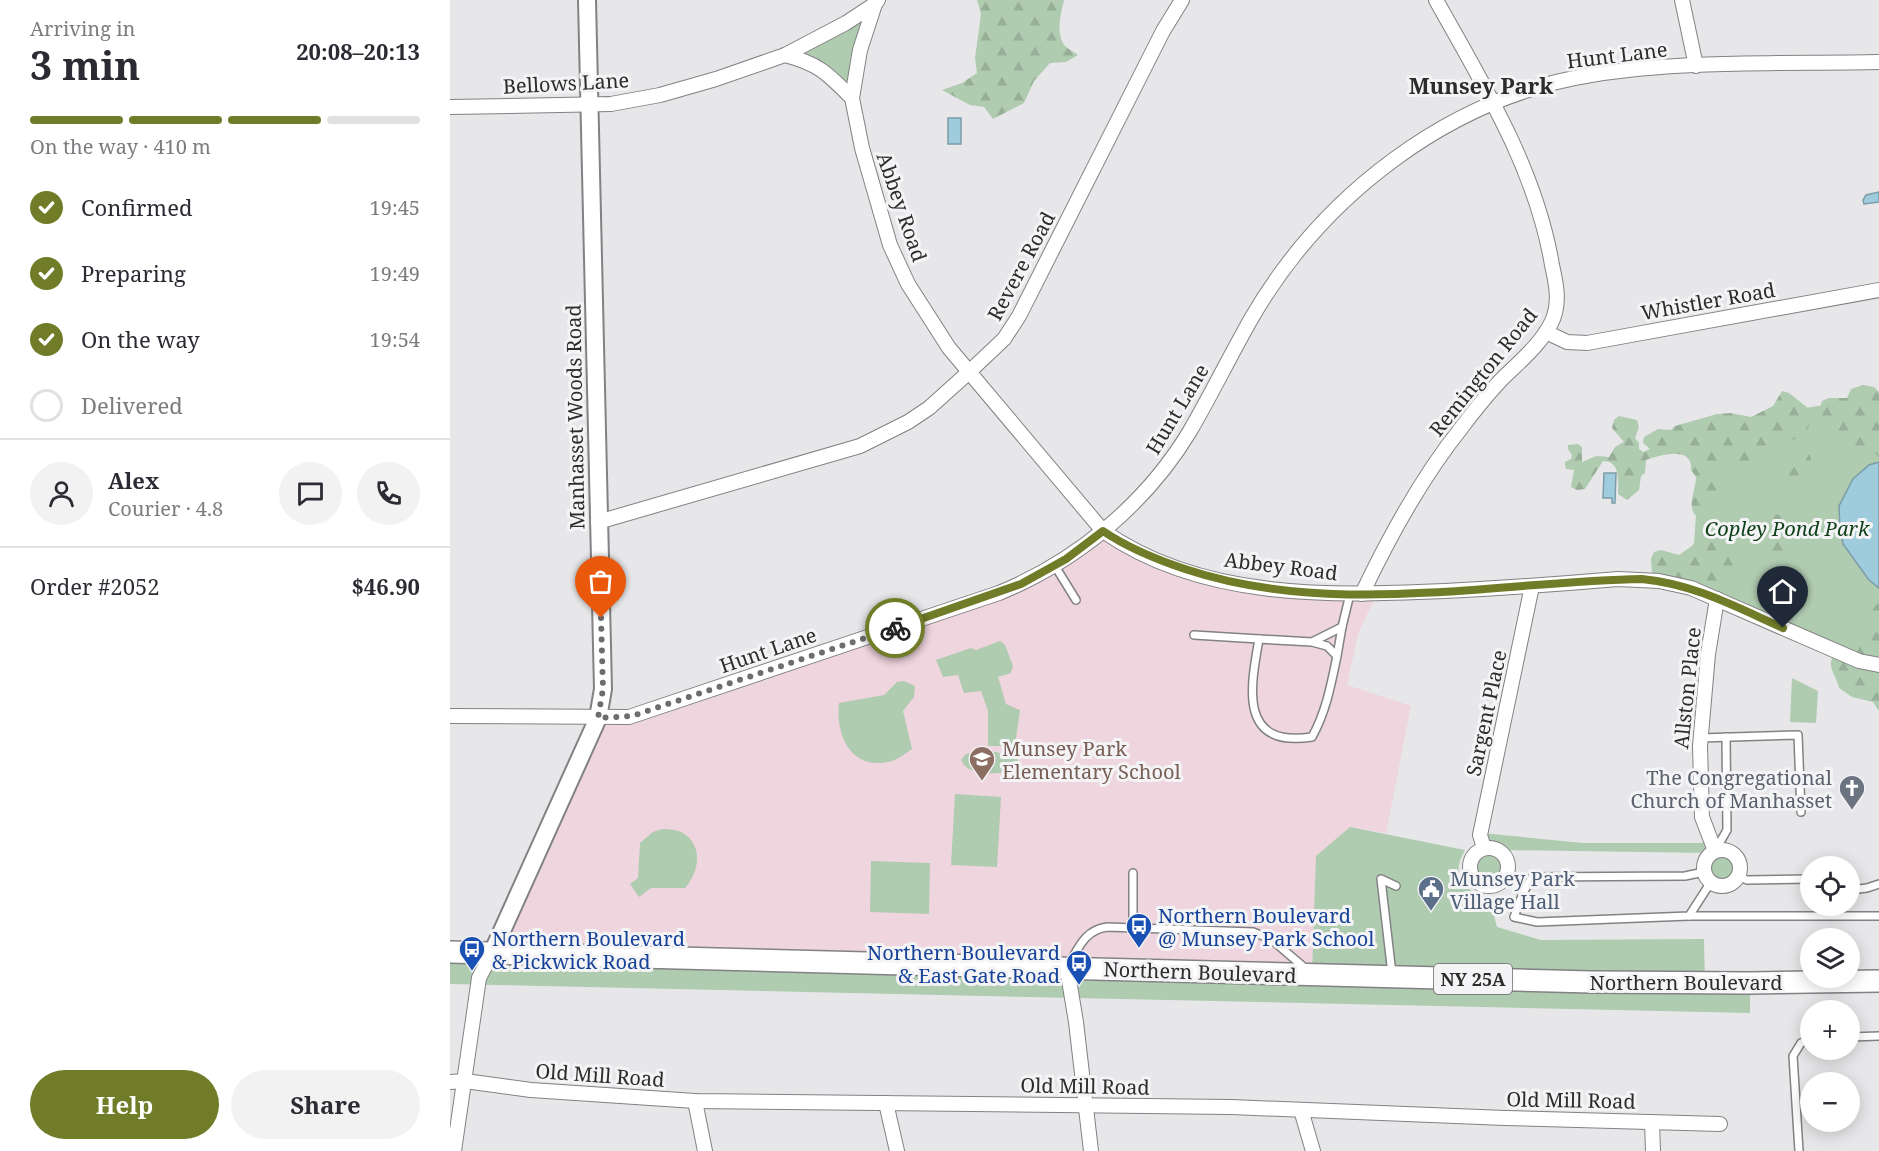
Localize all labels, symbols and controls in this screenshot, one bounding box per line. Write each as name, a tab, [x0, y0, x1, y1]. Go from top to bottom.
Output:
text: Arriving in	[30, 15, 135, 42]
street label: Hunt Lane	[1565, 35, 1669, 75]
text: 20:08–20:13	[296, 36, 420, 66]
text: 3 min	[30, 38, 140, 91]
street label: Bellows Lane	[502, 66, 630, 100]
district label: Munsey Park	[1409, 70, 1553, 100]
text: On the way · 410 m	[30, 133, 211, 160]
street label: Abbey Road	[871, 149, 933, 265]
icon: check	[30, 191, 63, 224]
text: Confirmed	[81, 192, 192, 222]
text: 19:45	[370, 194, 420, 221]
street label: Revere Road	[981, 207, 1061, 325]
icon: check	[30, 257, 63, 290]
text: Preparing	[81, 258, 186, 288]
text: 19:49	[370, 260, 420, 287]
street label: Whistler Road	[1639, 276, 1777, 326]
street label: Remington Road	[1423, 302, 1543, 442]
street label: Manhasset Woods Road	[560, 304, 590, 530]
icon: check	[30, 323, 63, 356]
text: On the way	[81, 324, 200, 354]
text: 19:54	[370, 326, 420, 353]
street label: Hunt Lane	[1139, 359, 1215, 459]
text: Delivered	[81, 390, 183, 420]
button: person	[30, 462, 93, 525]
button: chat	[279, 462, 342, 525]
button: phone	[357, 462, 420, 525]
text: Alex	[108, 465, 159, 495]
text: Courier · 4.8	[108, 495, 223, 522]
park label: Copley Pond Park	[1705, 515, 1870, 542]
street label: Abbey Road	[1223, 546, 1339, 586]
pin	[575, 556, 626, 618]
icon: bag	[584, 565, 617, 598]
pin	[1757, 566, 1808, 628]
text: Order #2052	[30, 571, 160, 601]
text: $46.90	[351, 571, 420, 601]
icon: home	[1766, 575, 1799, 608]
courier	[865, 598, 925, 658]
icon: bike	[879, 612, 912, 645]
street label: Hunt Lane	[716, 621, 820, 679]
street label: Allston Place	[1667, 626, 1707, 750]
street label: Sargent Place	[1459, 647, 1513, 779]
place label: Munsey Park Elementary School	[1002, 735, 1181, 785]
school or university icon: Munsey Park Elementary School	[967, 744, 997, 782]
place label: The Congregational Church of Manhasset	[1630, 764, 1832, 814]
church icon: The Congregational Church of Manhasset	[1837, 773, 1867, 811]
map controls	[1800, 856, 1860, 1132]
button: locate	[1800, 856, 1860, 916]
place label: Munsey Park Village Hall	[1450, 865, 1575, 915]
public building icon: Munsey Park Village Hall	[1416, 874, 1446, 912]
place label: Northern Boulevard @ Munsey Park School	[1158, 902, 1375, 952]
bus stop icon: Northern Boulevard @ Munsey Park School	[1124, 911, 1154, 949]
place label: Northern Boulevard & Pickwick Road	[492, 925, 685, 975]
button: layers	[1800, 928, 1860, 988]
bus stop icon: Northern Boulevard & Pickwick Road	[457, 934, 487, 972]
place label: Northern Boulevard & East Gate Road	[867, 939, 1060, 989]
bus stop icon: Northern Boulevard & East Gate Road	[1064, 948, 1094, 986]
street label: Northern Boulevard	[1103, 955, 1297, 989]
road number: NY 25A	[1434, 964, 1512, 994]
street label: Northern Boulevard	[1590, 969, 1782, 996]
button: +	[1800, 1000, 1860, 1060]
street label: Old Mill Road	[534, 1057, 666, 1093]
button: Help	[30, 1070, 219, 1139]
button: Share	[231, 1070, 420, 1139]
street label: Old Mill Road	[1020, 1071, 1150, 1101]
button: −	[1800, 1072, 1860, 1132]
street label: Old Mill Road	[1506, 1085, 1636, 1115]

